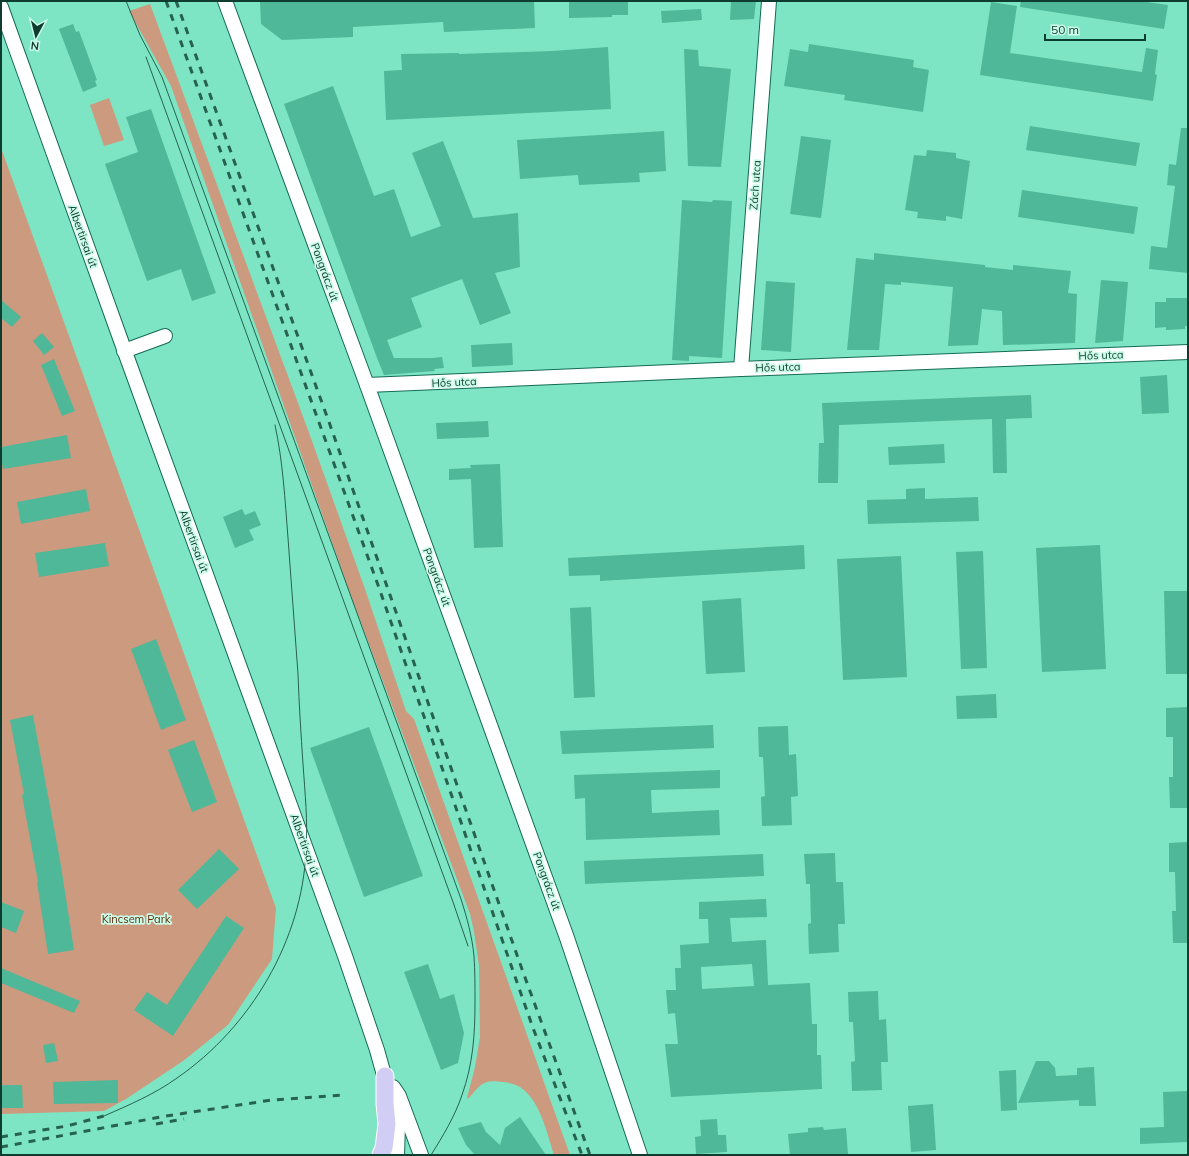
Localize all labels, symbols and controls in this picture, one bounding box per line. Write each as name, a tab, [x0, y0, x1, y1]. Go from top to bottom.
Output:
north arrow	[16, 16, 56, 56]
scale bar	[1045, 16, 1145, 42]
text: 50 m	[1051, 22, 1079, 37]
text: N	[30, 38, 40, 53]
street label: Zách utca	[746, 160, 764, 210]
street label: Albertirsai út	[65, 203, 101, 269]
street label: Pongrácz út	[308, 241, 342, 303]
street label: Hős utca	[1078, 347, 1124, 363]
street label: Hős utca	[755, 359, 801, 375]
street label: Hős utca	[431, 374, 477, 390]
street label: Albertirsai út	[176, 508, 212, 574]
street label: Pongrácz út	[420, 546, 454, 608]
street label: Albertirsai út	[287, 812, 323, 878]
street label: Pongrácz út	[530, 850, 564, 912]
park label: Kincsem Park	[102, 912, 171, 926]

